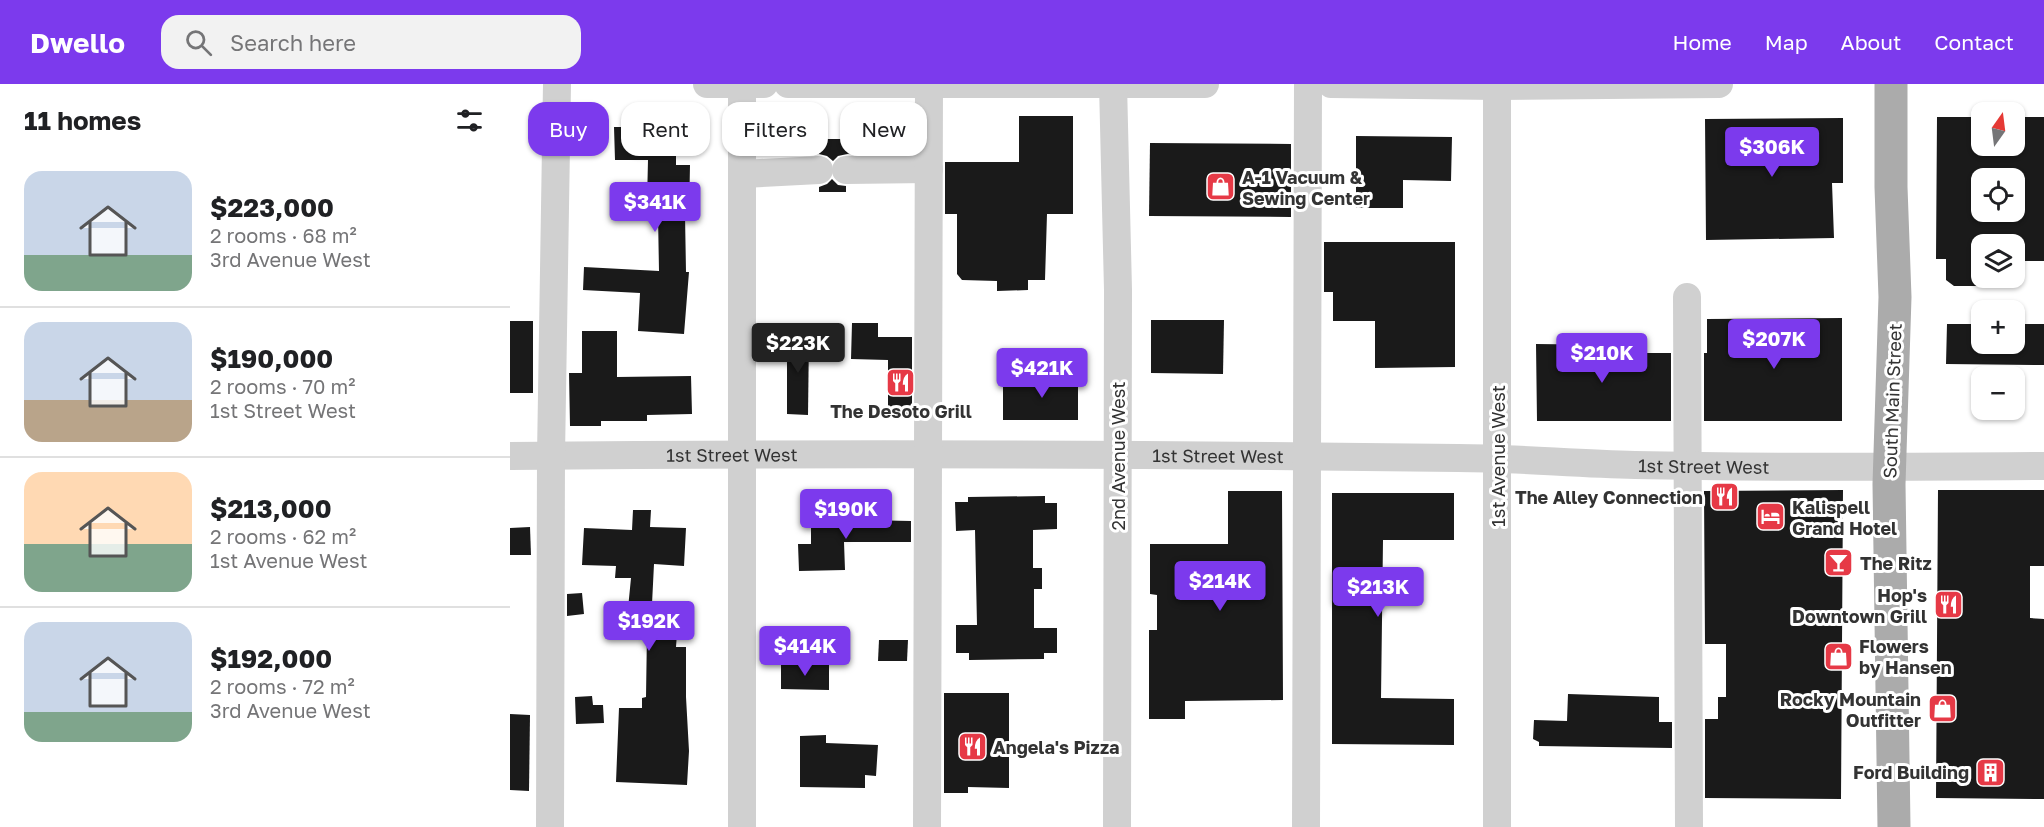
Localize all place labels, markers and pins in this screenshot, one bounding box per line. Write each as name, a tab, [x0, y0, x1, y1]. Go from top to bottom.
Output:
pin: $306K	[1730, 127, 1814, 178]
place label: A-1 Vacuum & Sewing Center	[1242, 166, 1370, 209]
shop icon: A-1 Vacuum & Sewing Center	[1205, 171, 1237, 203]
pin: $341K	[613, 182, 697, 233]
pin: $207K	[1732, 319, 1816, 370]
pin: $223K	[756, 323, 840, 374]
pin: $210K	[1560, 333, 1644, 384]
pin: $421K	[1000, 348, 1084, 399]
restaurant icon: The Desoto Grill	[885, 366, 917, 398]
place label: The Desoto Grill	[830, 400, 972, 422]
restaurant icon: The Alley Connection	[1708, 481, 1740, 513]
place label: The Alley Connection	[1515, 486, 1703, 508]
pin: $190K	[804, 489, 888, 540]
place label: Kalispell Grand Hotel	[1792, 496, 1897, 539]
hotel icon: Kalispell Grand Hotel	[1755, 501, 1787, 533]
bar icon: The Ritz	[1823, 547, 1855, 579]
place label: The Ritz	[1860, 552, 1932, 574]
pin: $214K	[1178, 561, 1262, 612]
pin: $213K	[1336, 567, 1420, 618]
place label: Hop's Downtown Grill	[1792, 584, 1927, 627]
restaurant icon: Hop's Downtown Grill	[1932, 589, 1964, 621]
pin: $192K	[607, 601, 691, 652]
pin: $414K	[763, 626, 847, 677]
place label: Flowers by Hansen	[1859, 635, 1952, 678]
shop icon: Flowers by Hansen	[1822, 640, 1854, 672]
place label: Rocky Mountain Outfitter	[1780, 688, 1921, 731]
shop icon: Rocky Mountain Outfitter	[1926, 693, 1958, 725]
restaurant icon: Angela's Pizza	[956, 731, 988, 763]
place label: Angela's Pizza	[993, 736, 1120, 758]
building icon: Ford Building	[1974, 756, 2006, 788]
place label: Ford Building	[1853, 761, 1969, 783]

